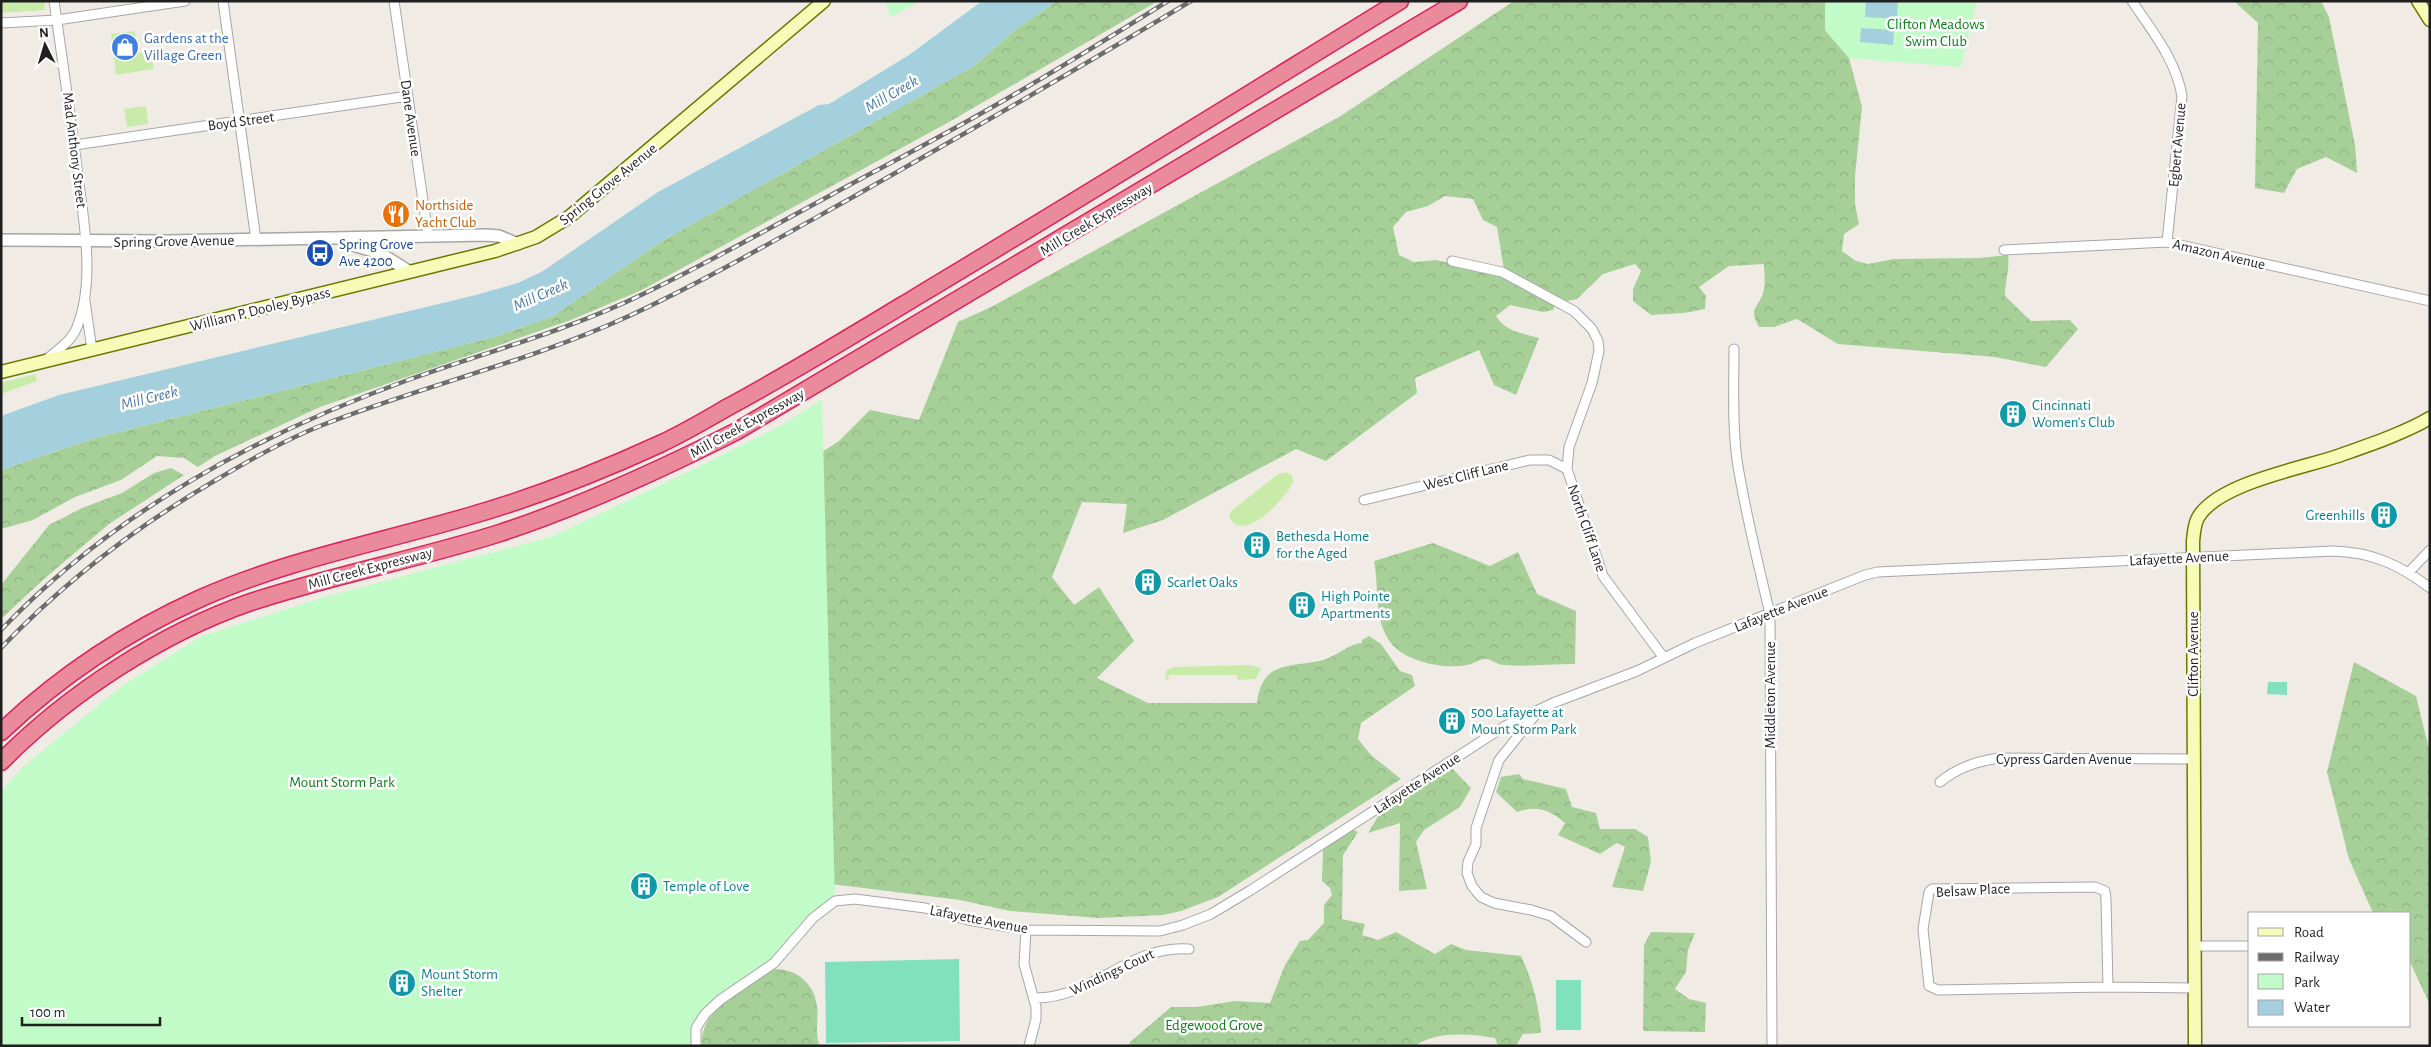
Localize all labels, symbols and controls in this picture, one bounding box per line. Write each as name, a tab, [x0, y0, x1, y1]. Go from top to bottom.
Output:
park label: Clifton Meadows Swim Club	[1887, 17, 1985, 49]
north arrow	[20, 20, 70, 70]
text: N	[38, 26, 49, 40]
place label: Gardens at the Village Green	[144, 31, 229, 63]
shop icon: Gardens at the Village Green	[110, 32, 140, 62]
water label: Mill Creek	[862, 72, 921, 115]
street label: Dane Avenue	[398, 79, 423, 157]
street label: Mad Anthony Street	[60, 91, 89, 209]
street label: Egbert Avenue	[2166, 102, 2189, 188]
street label: Boyd Street	[207, 109, 275, 134]
street label: Spring Grove Avenue	[557, 141, 660, 228]
street label: Mill Creek Expressway	[1038, 180, 1155, 259]
place label: Northside Yacht Club	[415, 198, 477, 230]
restaurant icon: Northside Yacht Club	[381, 199, 411, 229]
street label: Spring Grove Avenue	[114, 233, 234, 250]
place label: Spring Grove Ave 4200	[339, 237, 413, 269]
street label: Amazon Avenue	[2171, 237, 2267, 272]
bus stop icon: Spring Grove Ave 4200	[305, 238, 335, 268]
water label: Mill Creek	[511, 276, 570, 314]
street label: William P. Dooley Bypass	[188, 285, 332, 334]
water label: Mill Creek	[119, 383, 179, 413]
street label: Mill Creek Expressway	[688, 386, 807, 461]
place label: Cincinnati Women’s Club	[2032, 398, 2115, 430]
building icon: Cincinnati Women’s Club	[1998, 399, 2028, 429]
street label: West Cliff Lane	[1422, 458, 1510, 493]
street label: North Cliff Lane	[1565, 482, 1609, 574]
building icon: Greenhills	[2369, 500, 2399, 530]
place label: Greenhills	[2306, 508, 2365, 523]
place label: Bethesda Home for the Aged	[1276, 529, 1369, 561]
building icon: Bethesda Home for the Aged	[1242, 530, 1272, 560]
street label: Mill Creek Expressway	[306, 545, 434, 592]
street label: Lafayette Avenue	[2129, 548, 2229, 569]
building icon: Scarlet Oaks	[1133, 567, 1163, 597]
place label: Scarlet Oaks	[1167, 575, 1238, 590]
street label: Lafayette Avenue	[1732, 584, 1830, 635]
place label: High Pointe Apartments	[1321, 589, 1390, 621]
building icon: High Pointe Apartments	[1287, 590, 1317, 620]
street label: Clifton Avenue	[2186, 611, 2201, 697]
street label: Middleton Avenue	[1763, 641, 1778, 749]
place label: 500 Lafayette at Mount Storm Park	[1471, 705, 1577, 737]
building icon: 500 Lafayette at Mount Storm Park	[1437, 706, 1467, 736]
street label: Lafayette Avenue	[1371, 750, 1463, 817]
street label: Cypress Garden Avenue	[1996, 752, 2132, 767]
park label: Mount Storm Park	[289, 775, 395, 790]
building icon: Temple of Love	[629, 871, 659, 901]
place label: Temple of Love	[663, 879, 749, 894]
street label: Belsaw Place	[1935, 881, 2011, 900]
street label: Lafayette Avenue	[929, 903, 1029, 936]
legend	[2248, 912, 2411, 1027]
text: Road	[2294, 925, 2324, 940]
street label: Windings Court	[1068, 946, 1157, 999]
text: Railway	[2294, 950, 2340, 965]
place label: Mount Storm Shelter	[421, 967, 498, 999]
building icon: Mount Storm Shelter	[387, 968, 417, 998]
text: Park	[2294, 975, 2320, 990]
scale bar	[22, 994, 160, 1026]
text: Water	[2294, 1000, 2330, 1015]
text: 100 m	[30, 1005, 65, 1020]
park label: Edgewood Grove	[1165, 1018, 1263, 1033]

